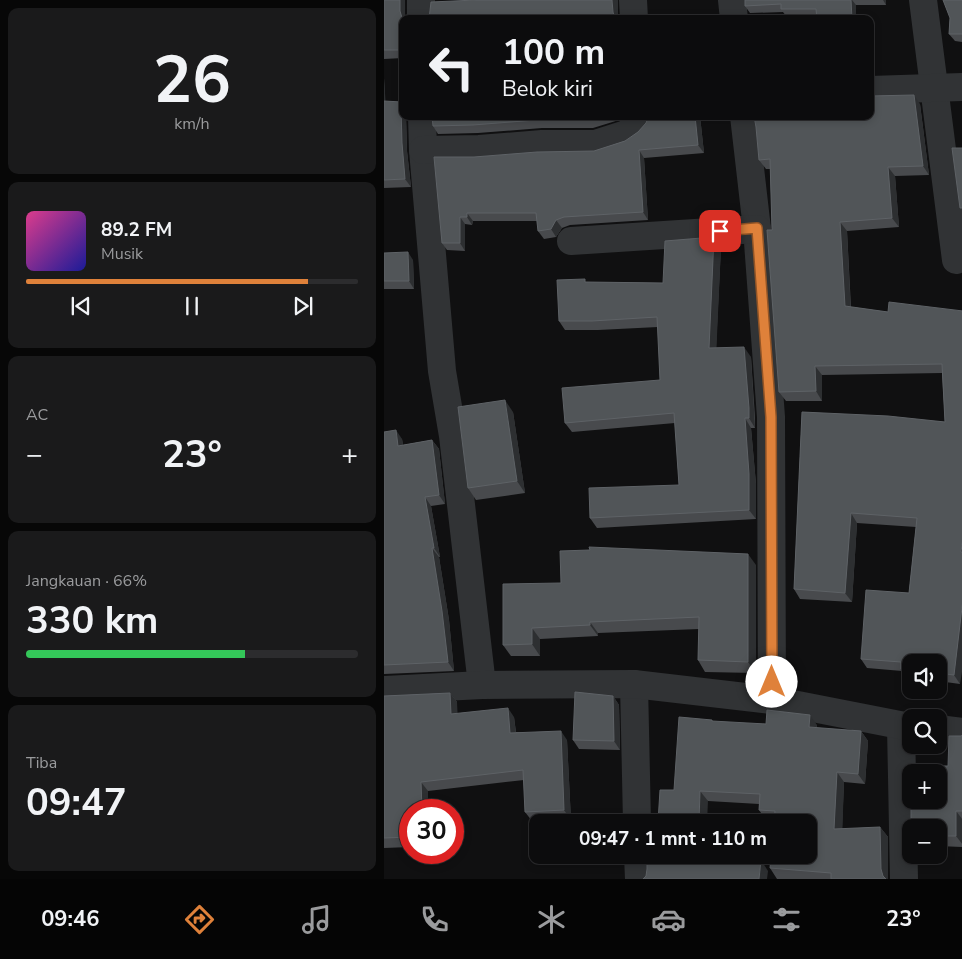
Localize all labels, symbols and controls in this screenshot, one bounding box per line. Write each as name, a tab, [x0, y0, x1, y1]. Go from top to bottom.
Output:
text: 100 m	[502, 29, 605, 76]
icon: left	[419, 35, 484, 100]
text: 26	[153, 36, 231, 125]
text: Belok kiri	[502, 74, 593, 104]
text: km/h	[174, 113, 210, 135]
pin	[699, 210, 741, 252]
text: 89.2 FM	[101, 217, 172, 243]
icon: arrive	[706, 217, 734, 245]
text: Musik	[101, 243, 143, 265]
icon: previous	[67, 292, 95, 320]
icon: pause	[178, 292, 206, 320]
icon: next	[289, 292, 317, 320]
text: AC	[26, 404, 48, 426]
text: 23°	[162, 429, 222, 480]
text: −	[26, 436, 43, 474]
text: +	[341, 436, 358, 474]
text: Jangkauan · 66%	[26, 570, 147, 592]
text: 330 km	[26, 595, 158, 646]
map controls	[902, 654, 947, 864]
button: sound	[902, 654, 947, 699]
position arrow	[745, 655, 797, 707]
button: search	[902, 709, 947, 754]
text: Tiba	[26, 752, 57, 774]
button: +	[902, 764, 947, 809]
text: 09:47	[26, 777, 127, 828]
speed limit sign: 30	[399, 799, 464, 864]
button: −	[902, 819, 947, 864]
text: 09:47 · 1 mnt · 110 m	[579, 826, 767, 852]
icon: directions	[182, 902, 217, 937]
icon: music	[299, 902, 334, 937]
icon: phone	[417, 902, 452, 937]
icon: climate	[534, 902, 569, 937]
icon: car	[651, 902, 686, 937]
icon: filters	[769, 902, 804, 937]
text: 09:46	[41, 904, 99, 934]
text: 23°	[886, 904, 921, 934]

